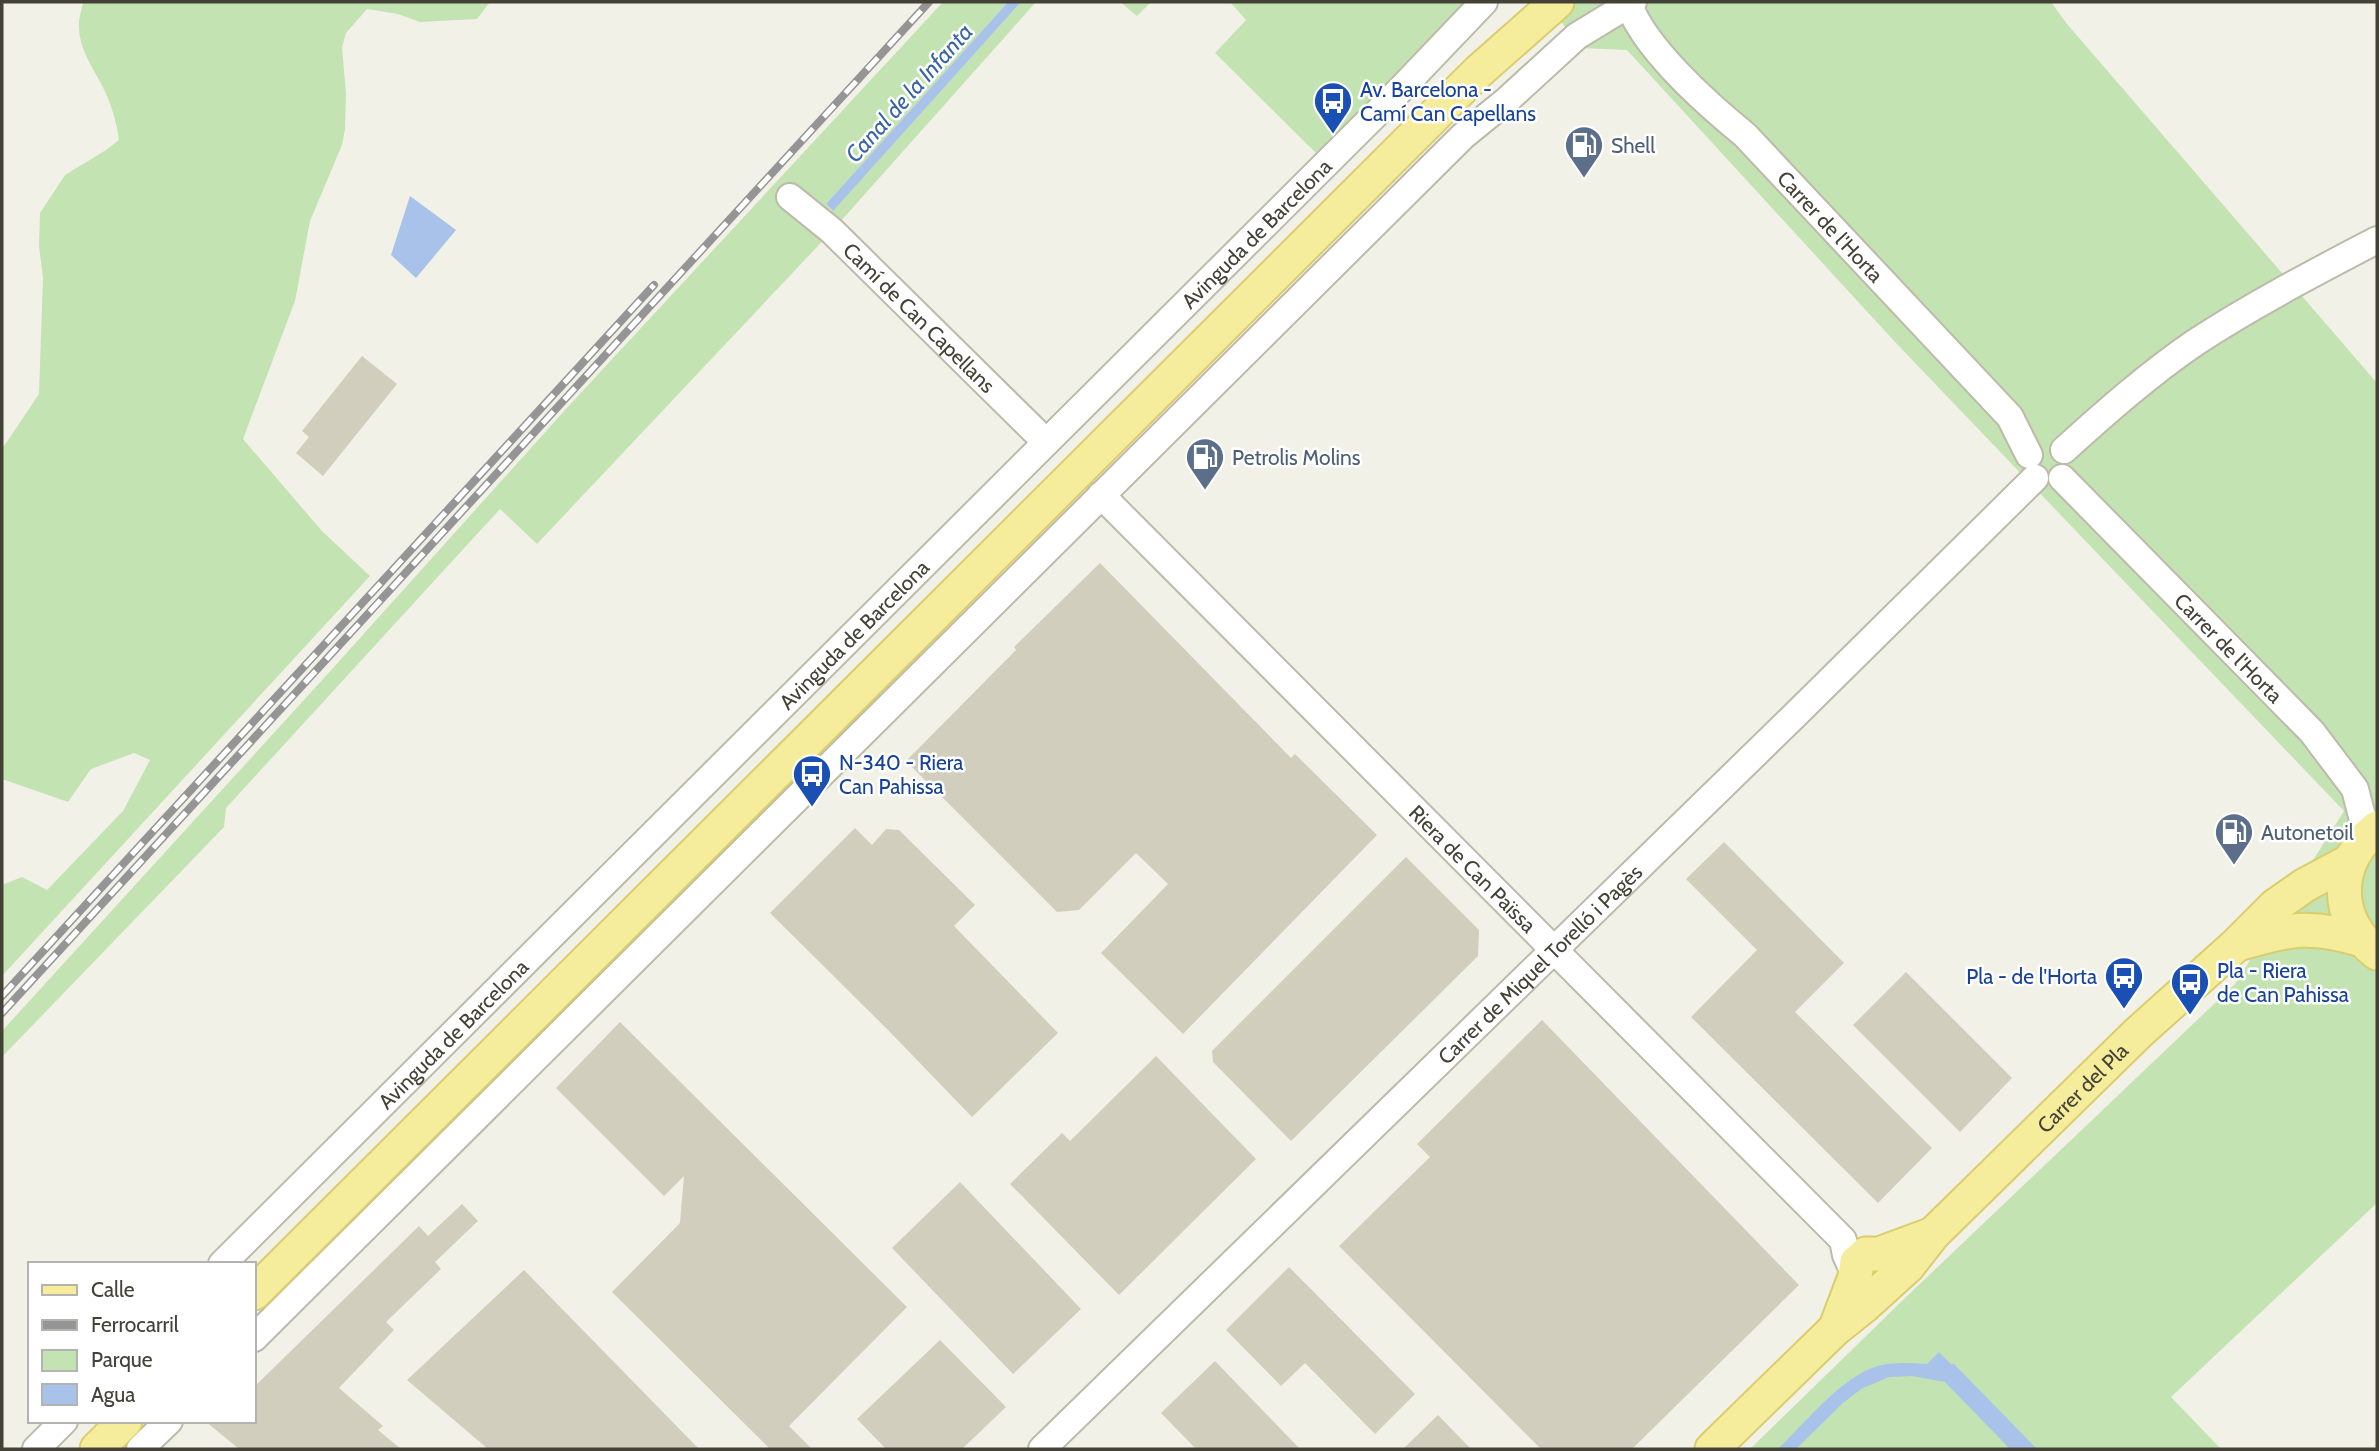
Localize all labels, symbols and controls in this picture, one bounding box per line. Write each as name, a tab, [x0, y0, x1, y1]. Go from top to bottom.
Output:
water label: Canal de la Infanta	[839, 18, 979, 168]
place label: Av. Barcelona - Camí Can Capellans	[1360, 77, 1536, 126]
bus stop icon: Av. Barcelona - Camí Can Capellans	[1312, 80, 1354, 135]
fuel station icon: Shell	[1563, 124, 1605, 179]
place label: Shell	[1611, 133, 1655, 158]
street label: Avinguda de Barcelona	[1176, 153, 1336, 313]
street label: Carrer de l'Horta	[1772, 165, 1889, 287]
street label: Camí de Can Capellans	[838, 237, 1001, 398]
fuel station icon: Petrolis Molins	[1184, 436, 1226, 491]
place label: Petrolis Molins	[1232, 445, 1361, 470]
street label: Avinguda de Barcelona	[774, 554, 934, 714]
street label: Carrer de l'Horta	[2170, 588, 2288, 708]
place label: N-340 - Riera Can Pahissa	[839, 750, 963, 799]
bus stop icon: N-340 - Riera Can Pahissa	[791, 753, 833, 808]
street label: Riera de Can Païssa	[1404, 800, 1542, 937]
fuel station icon: Autonetoil	[2213, 811, 2255, 866]
place label: Autonetoil	[2261, 820, 2354, 845]
street label: Carrer de Miquel Torelló i Pagès	[1432, 859, 1647, 1069]
street label: Avinguda de Barcelona	[373, 954, 533, 1114]
bus stop icon: Pla - de l'Horta	[2103, 955, 2145, 1010]
place label: Pla - Riera de Can Pahissa	[2217, 958, 2349, 1007]
bus stop icon: Pla - Riera de Can Pahissa	[2169, 961, 2211, 1016]
place label: Pla - de l'Horta	[1966, 964, 2097, 989]
street label: Carrer del Pla	[2032, 1038, 2133, 1138]
legend	[28, 1262, 256, 1423]
text: Calle	[91, 1277, 135, 1302]
text: Ferrocarril	[91, 1312, 179, 1337]
text: Parque	[91, 1347, 153, 1372]
text: Agua	[91, 1382, 135, 1407]

